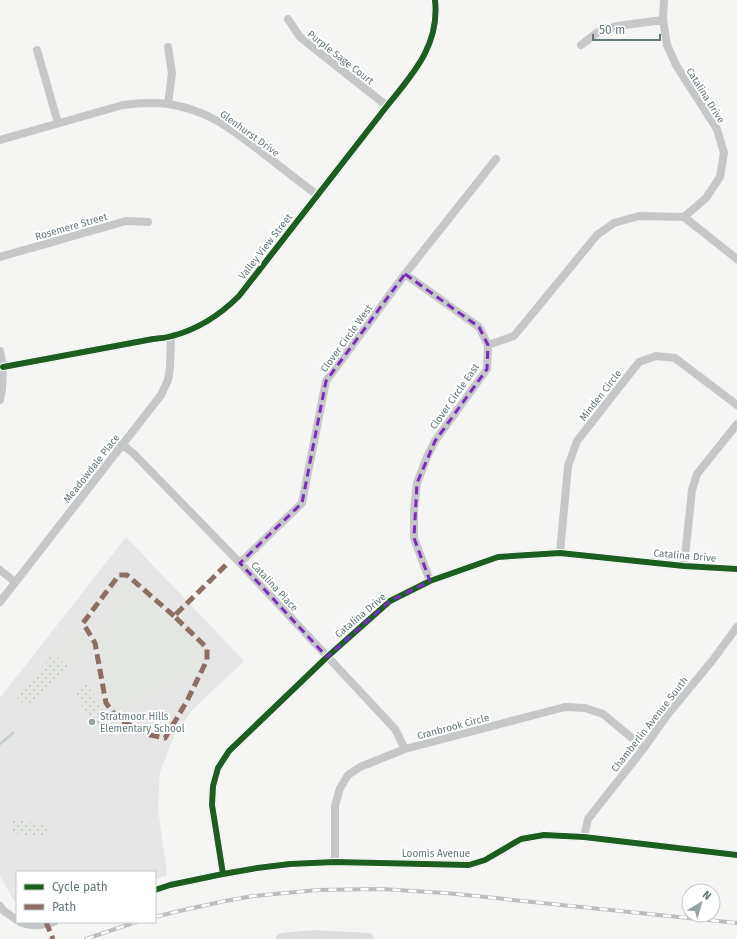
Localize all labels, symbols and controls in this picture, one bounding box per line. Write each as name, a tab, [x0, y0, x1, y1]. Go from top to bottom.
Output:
scale bar	[593, 16, 660, 42]
text: 50 m	[599, 23, 625, 37]
street label: Purple Sage Court	[305, 28, 376, 88]
street label: Catalina Drive	[683, 66, 727, 125]
street label: Glenhurst Drive	[217, 108, 281, 159]
street label: Rosemere Street	[34, 211, 109, 243]
street label: Valley View Street	[236, 211, 295, 282]
street label: Clover Circle West	[318, 302, 376, 375]
street label: Clover Circle East	[428, 361, 482, 432]
street label: Minden Circle	[577, 368, 624, 424]
street label: Meadowdale Place	[61, 432, 122, 505]
street label: Catalina Drive	[653, 547, 717, 565]
street label: Catalina Place	[248, 559, 300, 614]
street label: Catalina Drive	[333, 591, 389, 641]
street label: Chamberlin Avenue South	[609, 675, 691, 775]
place label: Stratmoor Hills Elementary School	[100, 711, 185, 735]
street label: Cranbrook Circle	[416, 712, 491, 742]
marker: Stratmoor Hills Elementary School	[87, 717, 97, 727]
street label: Loomis Avenue	[402, 848, 470, 860]
legend	[16, 871, 156, 923]
text: Cycle path	[52, 880, 108, 894]
north arrow	[681, 883, 721, 923]
text: N	[700, 888, 714, 903]
text: Path	[52, 900, 76, 914]

